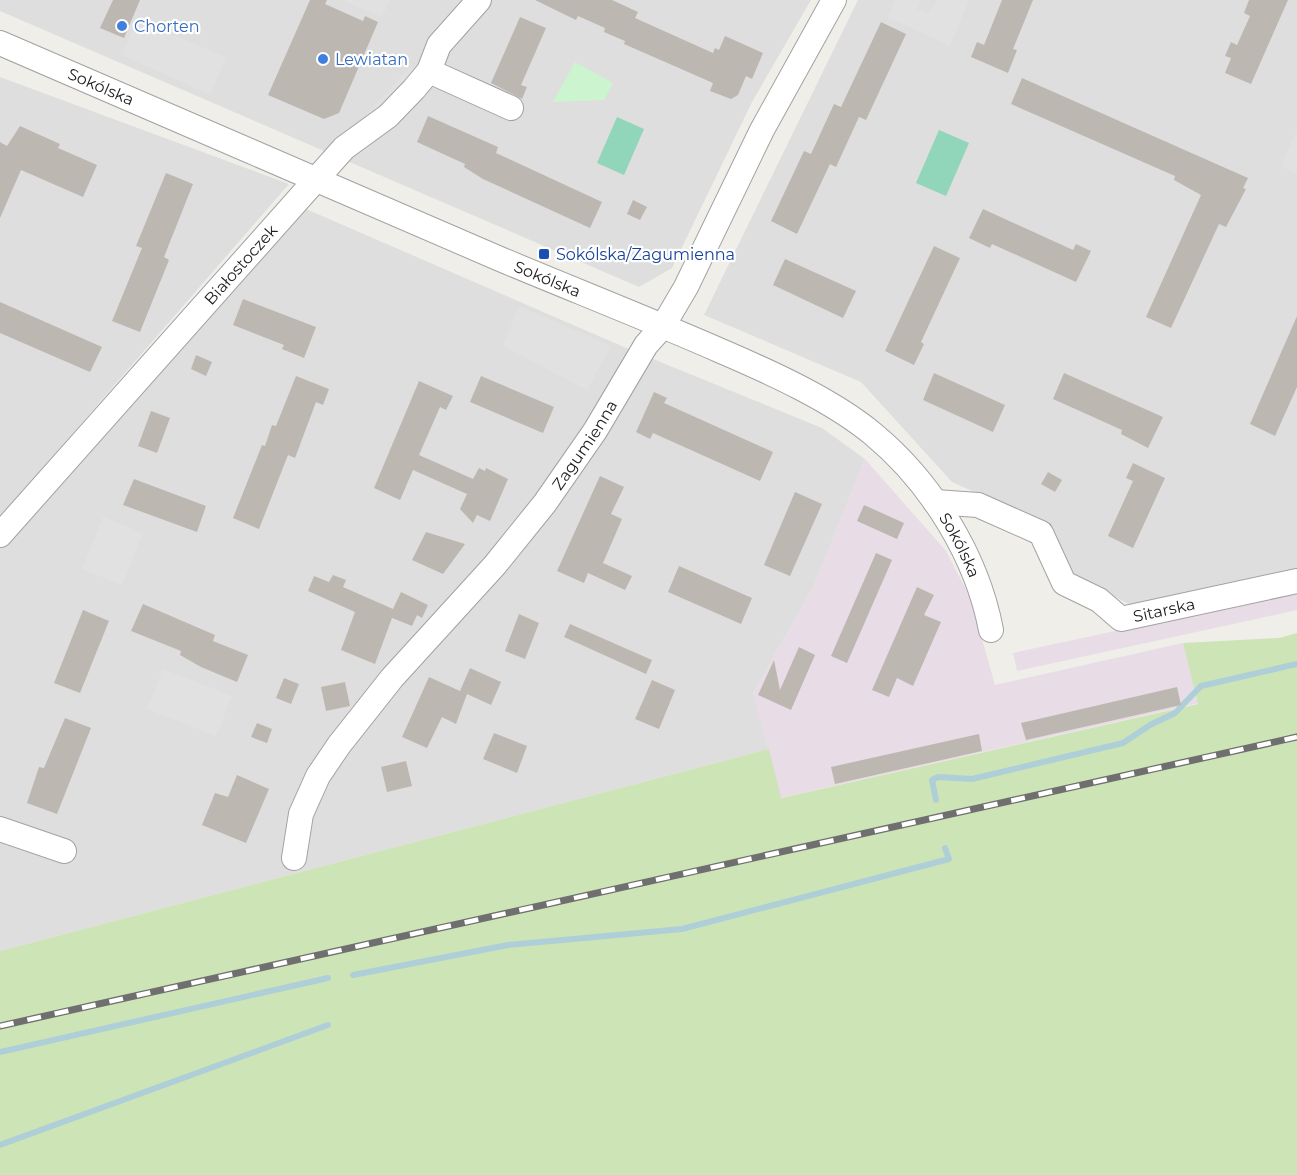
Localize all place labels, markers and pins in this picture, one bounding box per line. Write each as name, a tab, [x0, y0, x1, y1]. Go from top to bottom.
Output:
place label: Chorten	[134, 17, 200, 36]
marker: Chorten	[115, 19, 129, 33]
place label: Lewiatan	[335, 50, 408, 69]
marker: Lewiatan	[316, 52, 330, 66]
place label: Sokólska/Zagumienna	[556, 245, 735, 264]
marker: Sokólska/Zagumienna	[537, 247, 551, 261]

